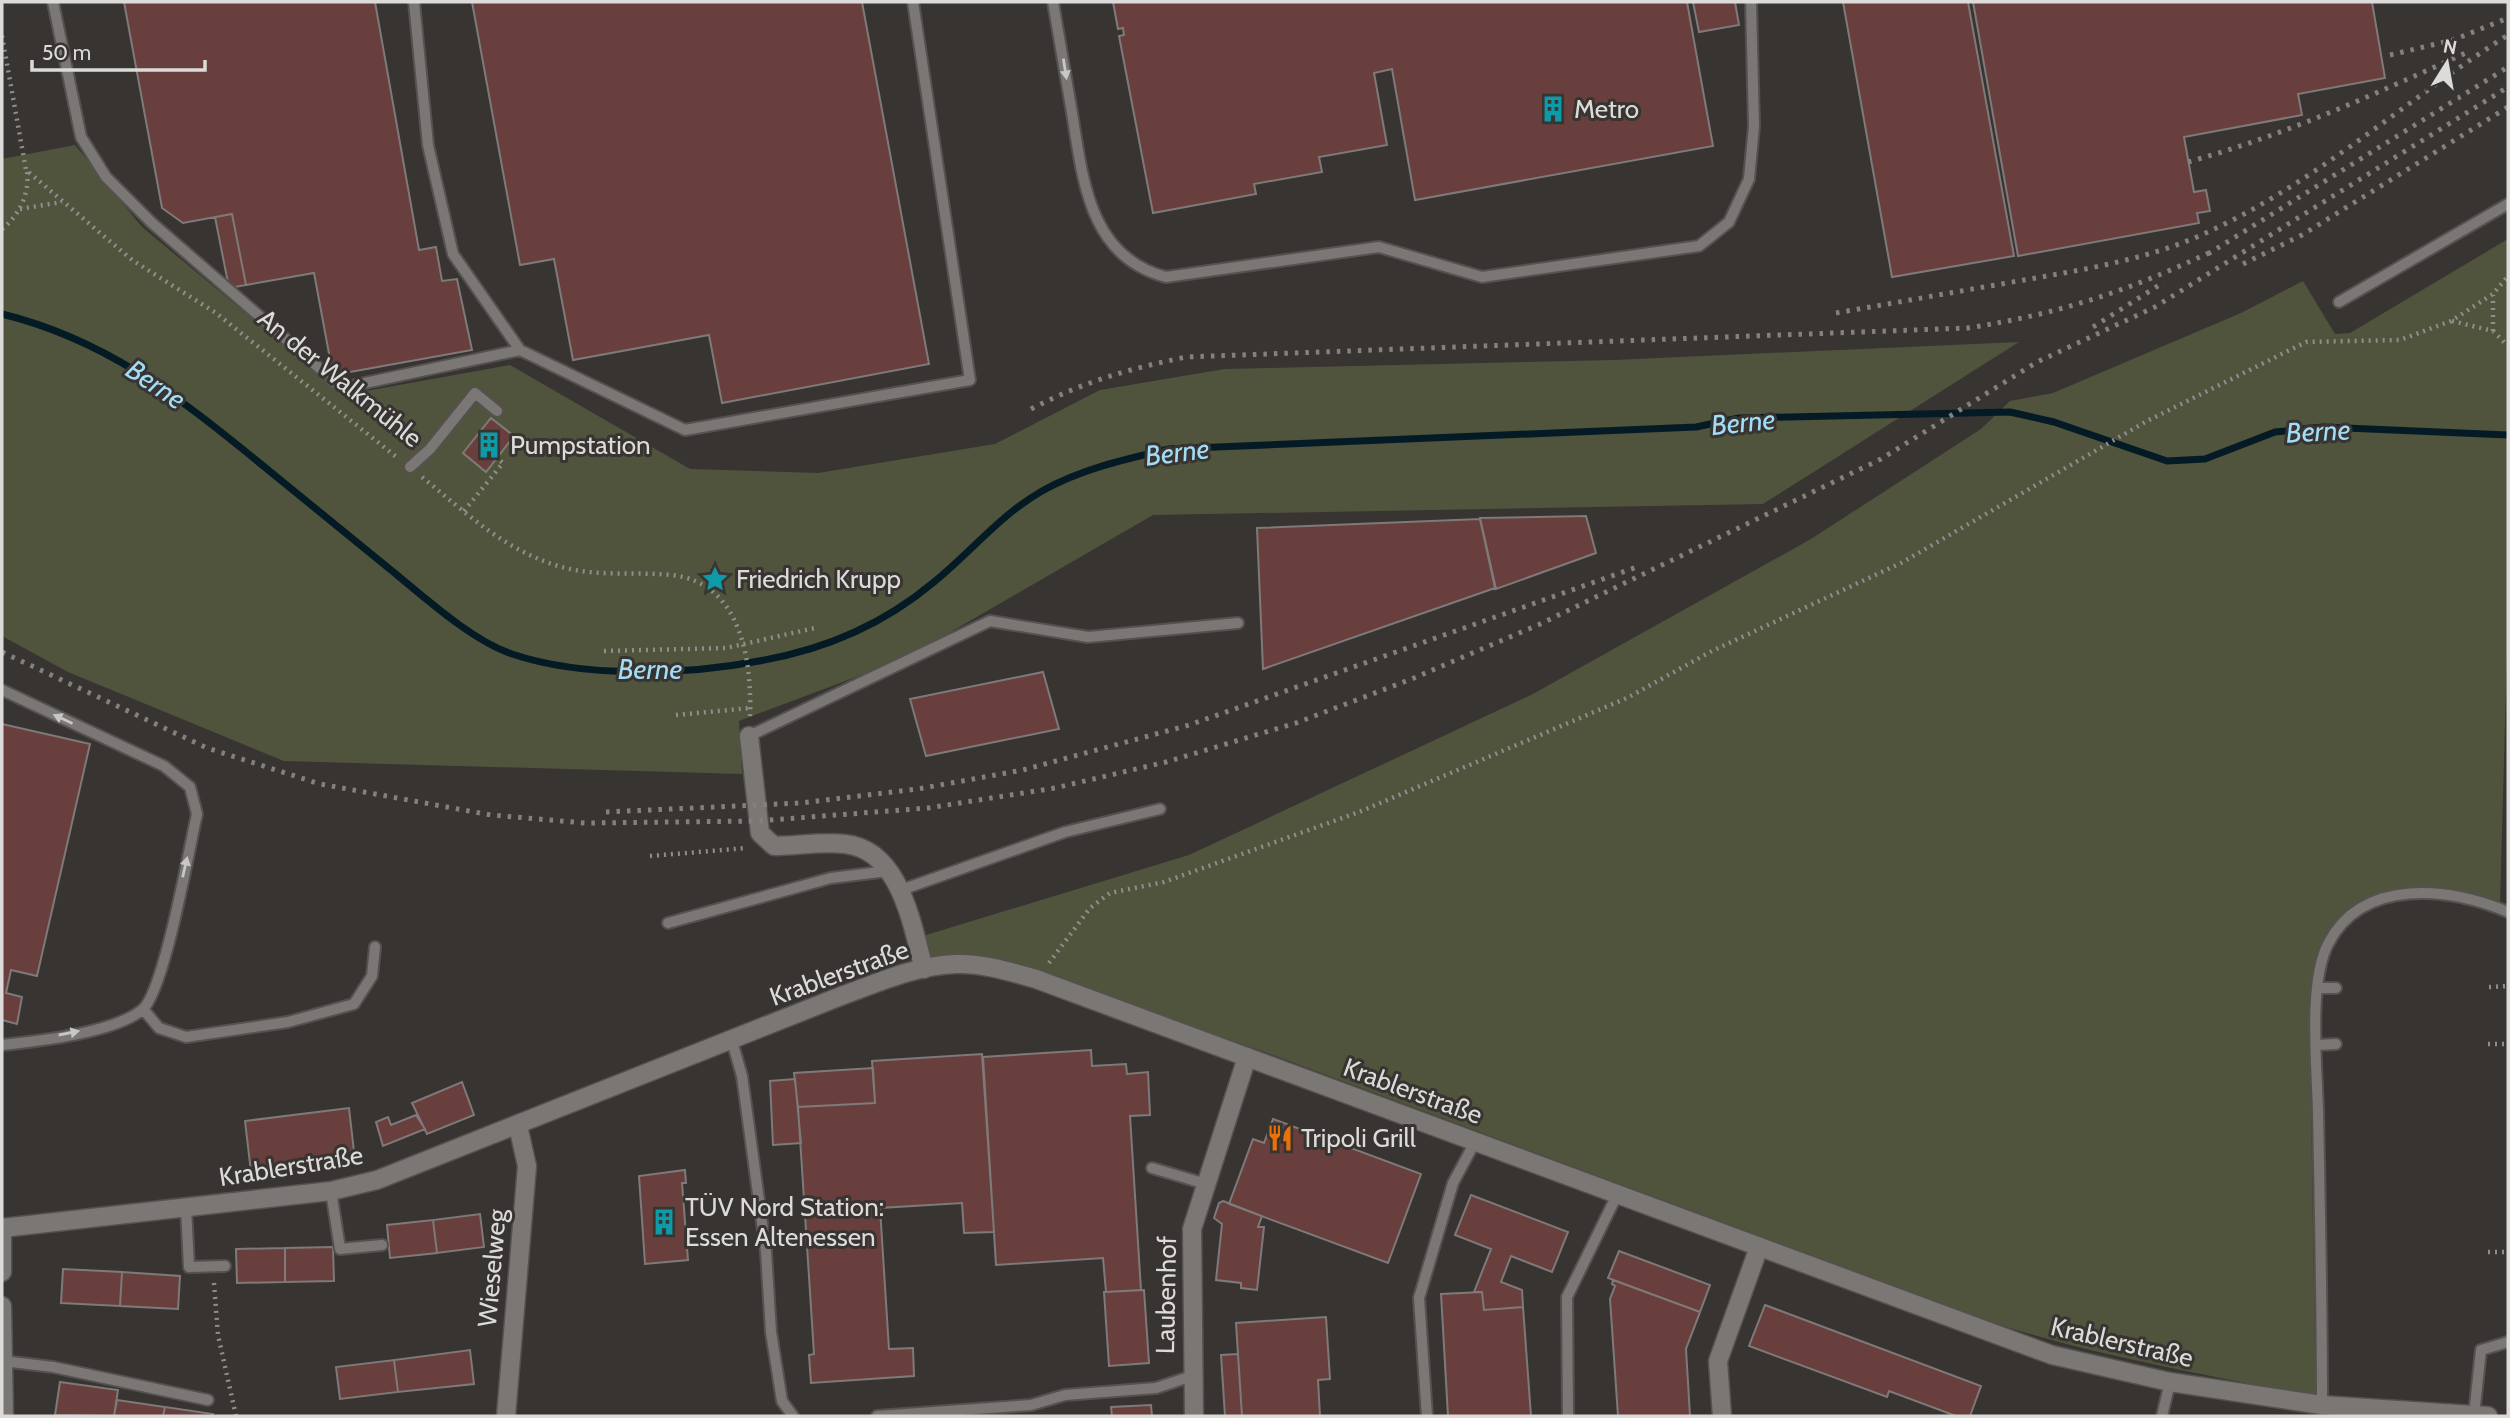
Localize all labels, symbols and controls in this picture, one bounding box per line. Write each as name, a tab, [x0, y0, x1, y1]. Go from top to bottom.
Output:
scale bar	[32, 28, 205, 72]
north arrow	[2412, 28, 2482, 98]
text: N	[2441, 34, 2459, 59]
text: 50 m	[42, 40, 91, 65]
one-way arrow	[1059, 58, 1070, 80]
place label: Metro	[1574, 93, 1639, 125]
building icon: Metro	[1538, 94, 1568, 124]
street label: An der Walkmühle	[251, 302, 429, 454]
water label: Berne	[120, 352, 192, 416]
water label: Berne	[1709, 402, 1777, 442]
water label: Berne	[2285, 412, 2351, 450]
place label: Pumpstation	[510, 429, 650, 461]
building icon: Pumpstation	[474, 430, 504, 460]
water label: Berne	[1143, 431, 1211, 473]
place label: Friedrich Krupp	[736, 563, 901, 595]
place icon: Friedrich Krupp	[700, 564, 730, 594]
water label: Berne	[618, 652, 682, 686]
one-way arrow	[53, 713, 73, 724]
one-way arrow	[180, 856, 191, 878]
street label: Krablerstraße	[765, 933, 913, 1013]
one-way arrow	[58, 1028, 80, 1039]
street label: Krablerstraße	[1339, 1051, 1487, 1131]
place label: Tripoli Grill	[1301, 1122, 1416, 1154]
restaurant icon: Tripoli Grill	[1265, 1123, 1295, 1153]
street label: Krablerstraße	[217, 1139, 365, 1193]
place label: TÜV Nord Station: Essen Altenessen	[685, 1191, 884, 1253]
street label: Wieselweg	[471, 1207, 513, 1328]
building icon: TÜV Nord Station: Essen Altenessen	[649, 1207, 679, 1237]
street label: Laubenhof	[1149, 1235, 1183, 1354]
street label: Krablerstraße	[2048, 1310, 2196, 1374]

